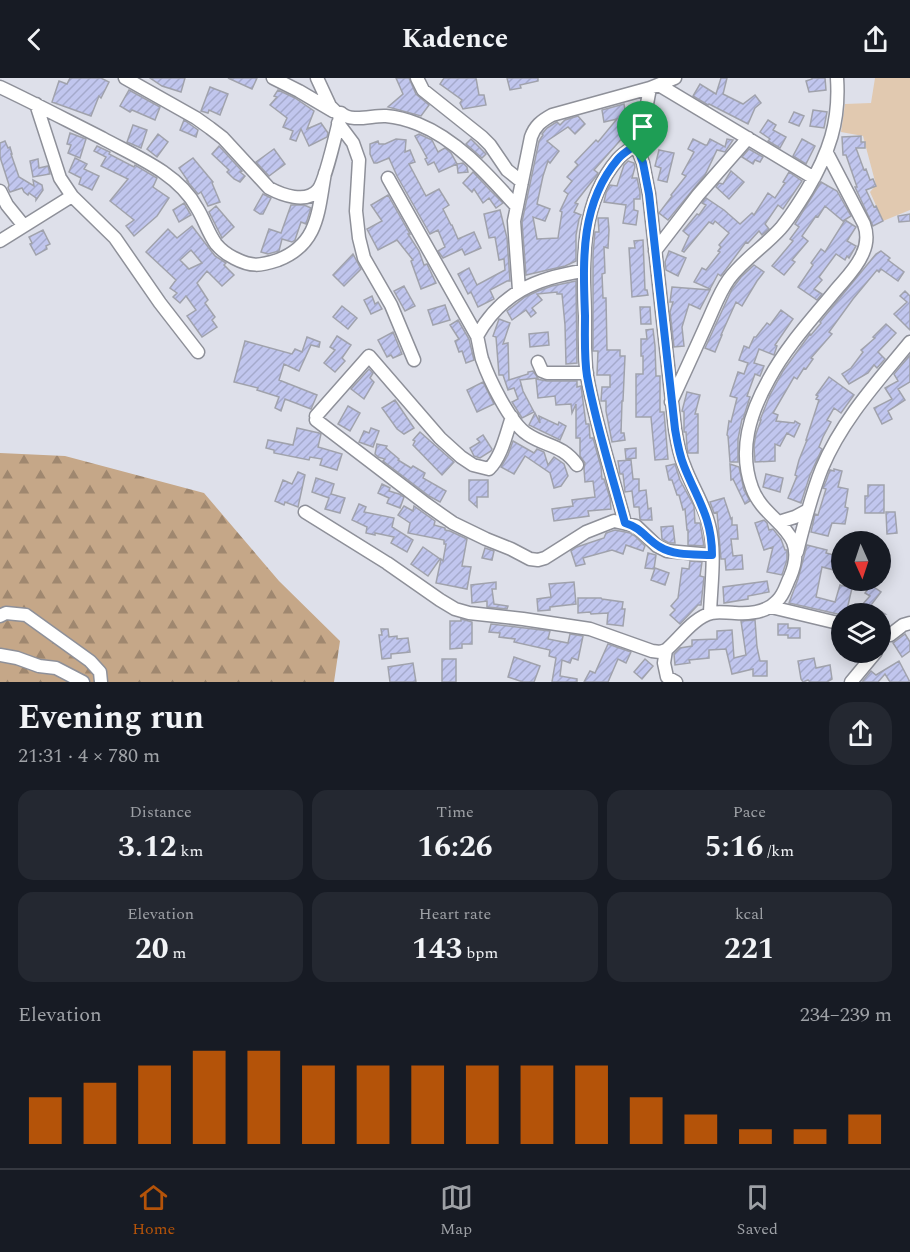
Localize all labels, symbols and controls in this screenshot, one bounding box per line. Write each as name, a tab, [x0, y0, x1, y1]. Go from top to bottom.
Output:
text: Kadence	[402, 18, 508, 60]
icon: back	[18, 23, 51, 56]
icon: share	[859, 23, 892, 56]
pin	[617, 101, 668, 163]
icon: arrive	[626, 110, 659, 143]
north arrow	[831, 531, 891, 591]
map controls	[831, 531, 891, 663]
button: layers	[831, 603, 891, 663]
text: Evening run	[18, 693, 204, 743]
button: share	[829, 702, 892, 765]
text: 21:31 · 4 × 780 m	[18, 741, 160, 771]
text: Distance	[129, 800, 192, 824]
text: Time	[436, 800, 474, 824]
text: Pace	[733, 800, 766, 824]
text: 3.12	[118, 824, 177, 870]
text: 16:26	[417, 824, 493, 870]
text: 5:16	[705, 824, 763, 870]
text: km	[177, 839, 203, 863]
text: /km	[763, 839, 794, 863]
text: Elevation	[127, 902, 194, 926]
text: Heart rate	[419, 902, 491, 926]
text: kcal	[735, 902, 764, 926]
text: 20	[135, 926, 169, 972]
text: 143	[412, 926, 462, 972]
text: 221	[724, 926, 775, 972]
text: m	[169, 941, 186, 965]
text: bpm	[462, 941, 498, 965]
text: Elevation	[18, 1000, 102, 1030]
text: 234–239 m	[800, 1000, 892, 1030]
tab: Home	[132, 1181, 175, 1241]
tab: Map	[440, 1181, 473, 1241]
tab: Saved	[737, 1181, 778, 1241]

